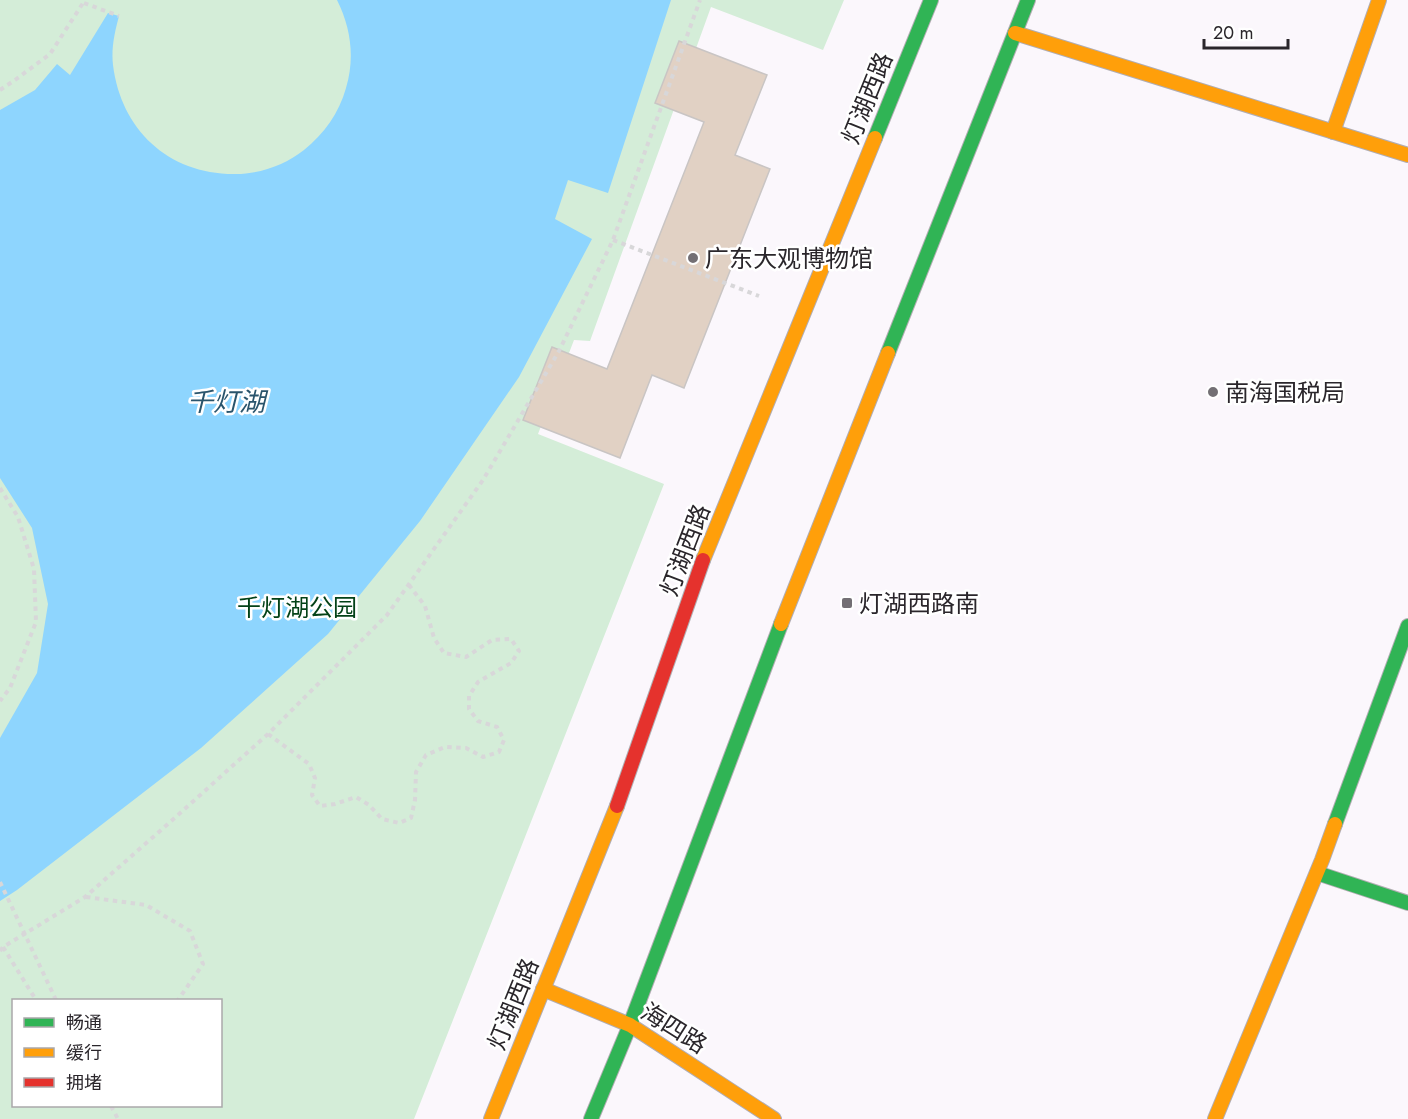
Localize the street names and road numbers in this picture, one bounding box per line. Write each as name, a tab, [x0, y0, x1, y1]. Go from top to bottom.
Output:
street label: 灯湖西路	[833, 47, 901, 149]
street label: 灯湖西路	[651, 499, 719, 601]
street label: 灯湖西路	[479, 953, 547, 1055]
street label: 海四路	[634, 994, 714, 1062]

